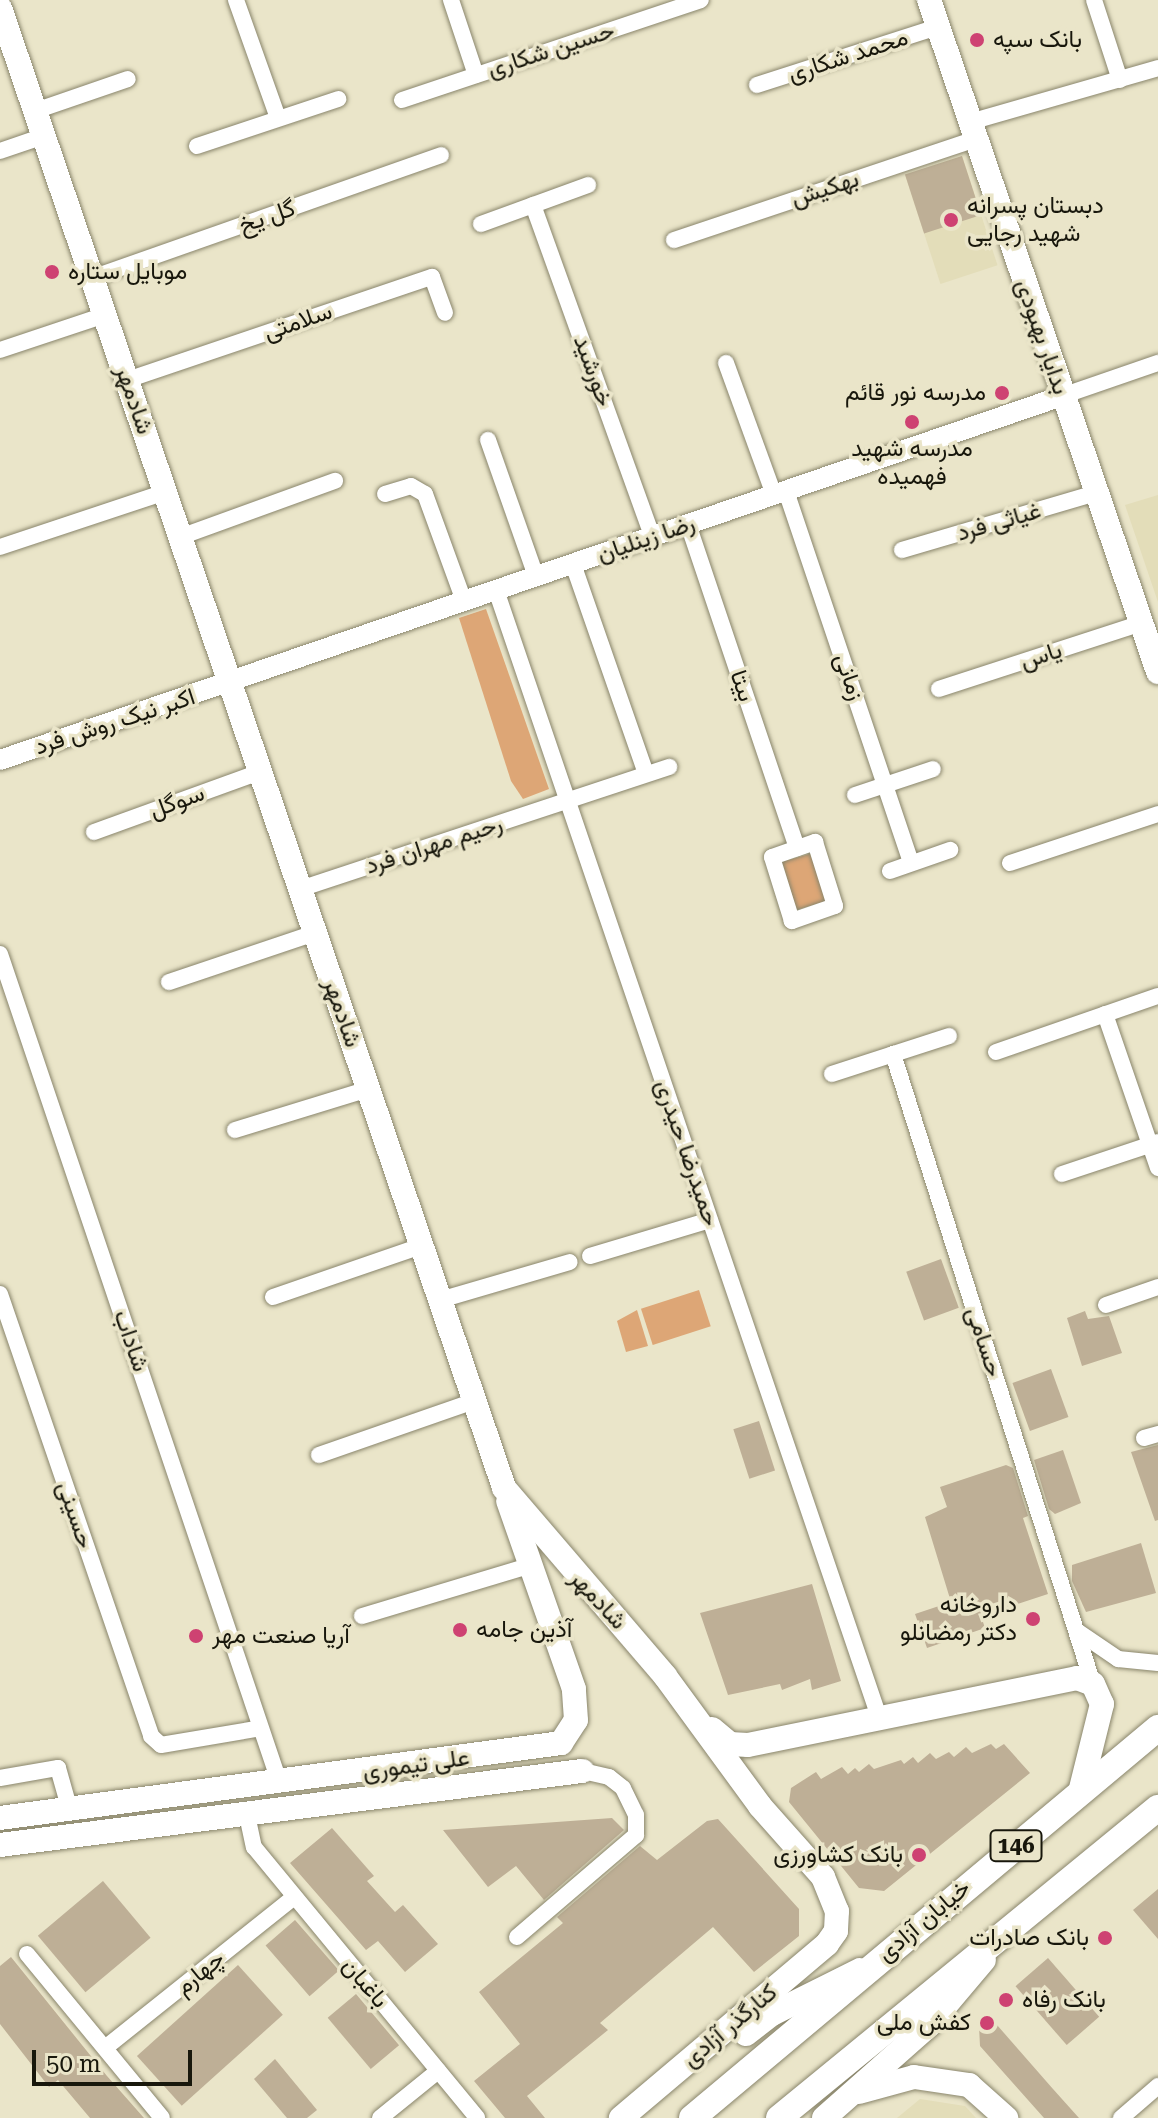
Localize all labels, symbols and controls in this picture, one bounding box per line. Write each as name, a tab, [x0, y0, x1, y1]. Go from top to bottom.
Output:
street label: حسین شکاری	[484, 16, 618, 84]
street label: محمد شکاری	[784, 23, 912, 89]
place label: بانک سپه	[993, 26, 1082, 54]
marker: بانک سپه	[968, 31, 986, 49]
street label: بهکیش	[787, 165, 863, 213]
place label: دبستان پسرانه شهید رجایی	[967, 192, 1104, 248]
street label: گل یخ	[235, 194, 299, 240]
marker: دبستان پسرانه شهید رجایی	[942, 211, 960, 229]
place label: موبایل ستاره	[68, 258, 187, 286]
marker: موبایل ستاره	[43, 263, 61, 281]
street label: بدایار بهبودی	[1009, 276, 1075, 398]
street label: سلامتی	[260, 297, 336, 347]
street label: خورشید	[567, 332, 619, 410]
street label: شادمهر	[109, 362, 159, 438]
place label: مدرسه نور قائم	[845, 379, 986, 407]
marker: مدرسه نور قائم	[993, 384, 1011, 402]
marker: مدرسه شهید فهمیده	[903, 413, 921, 431]
place label: مدرسه شهید فهمیده	[851, 435, 973, 491]
street label: غیاثی فرد	[954, 496, 1044, 548]
street label: رضا زینلیان	[593, 509, 699, 569]
street label: یاس	[1017, 636, 1065, 676]
street label: زمانی	[828, 650, 870, 704]
street label: بیتا	[723, 667, 761, 705]
street label: اکبر نیک روش فرد	[31, 683, 199, 761]
street label: سوگل	[146, 779, 208, 825]
street label: رحیم مهران فرد	[362, 809, 506, 881]
street label: شادمهر	[317, 975, 367, 1051]
street label: حمیدرضا حیدری	[649, 1076, 725, 1230]
street label: حسامی	[959, 1304, 1009, 1380]
street label: شاداب	[107, 1306, 155, 1376]
street label: حسینی	[50, 1478, 100, 1552]
street label: شادمهر	[563, 1564, 633, 1636]
place label: داروخانه دکتر رمضانلو	[900, 1591, 1017, 1647]
marker: داروخانه دکتر رمضانلو	[1024, 1610, 1042, 1628]
place label: آذین جامه	[476, 1616, 572, 1644]
marker: آذین جامه	[451, 1621, 469, 1639]
place label: آریا صنعت مهر	[212, 1622, 350, 1650]
marker: آریا صنعت مهر	[187, 1627, 205, 1645]
street label: علی تیموری	[361, 1743, 471, 1787]
road number: 146	[988, 1828, 1044, 1864]
place label: بانک کشاورزی	[773, 1841, 903, 1869]
marker: بانک کشاورزی	[910, 1846, 928, 1864]
street label: خیابان آزادی	[872, 1874, 976, 1968]
place label: بانک صادرات	[969, 1924, 1089, 1952]
marker: بانک صادرات	[1096, 1929, 1114, 1947]
street label: چهارم	[170, 1945, 230, 2001]
street label: باغبان	[336, 1952, 394, 2014]
street label: کنارگذر آزادی	[677, 1978, 783, 2074]
place label: بانک رفاه	[1022, 1986, 1106, 2014]
marker: بانک رفاه	[997, 1991, 1015, 2009]
place label: کفش ملی	[877, 2009, 971, 2037]
marker: کفش ملی	[978, 2014, 996, 2032]
scale bar	[36, 2034, 196, 2084]
text: 50 m	[46, 2050, 101, 2078]

